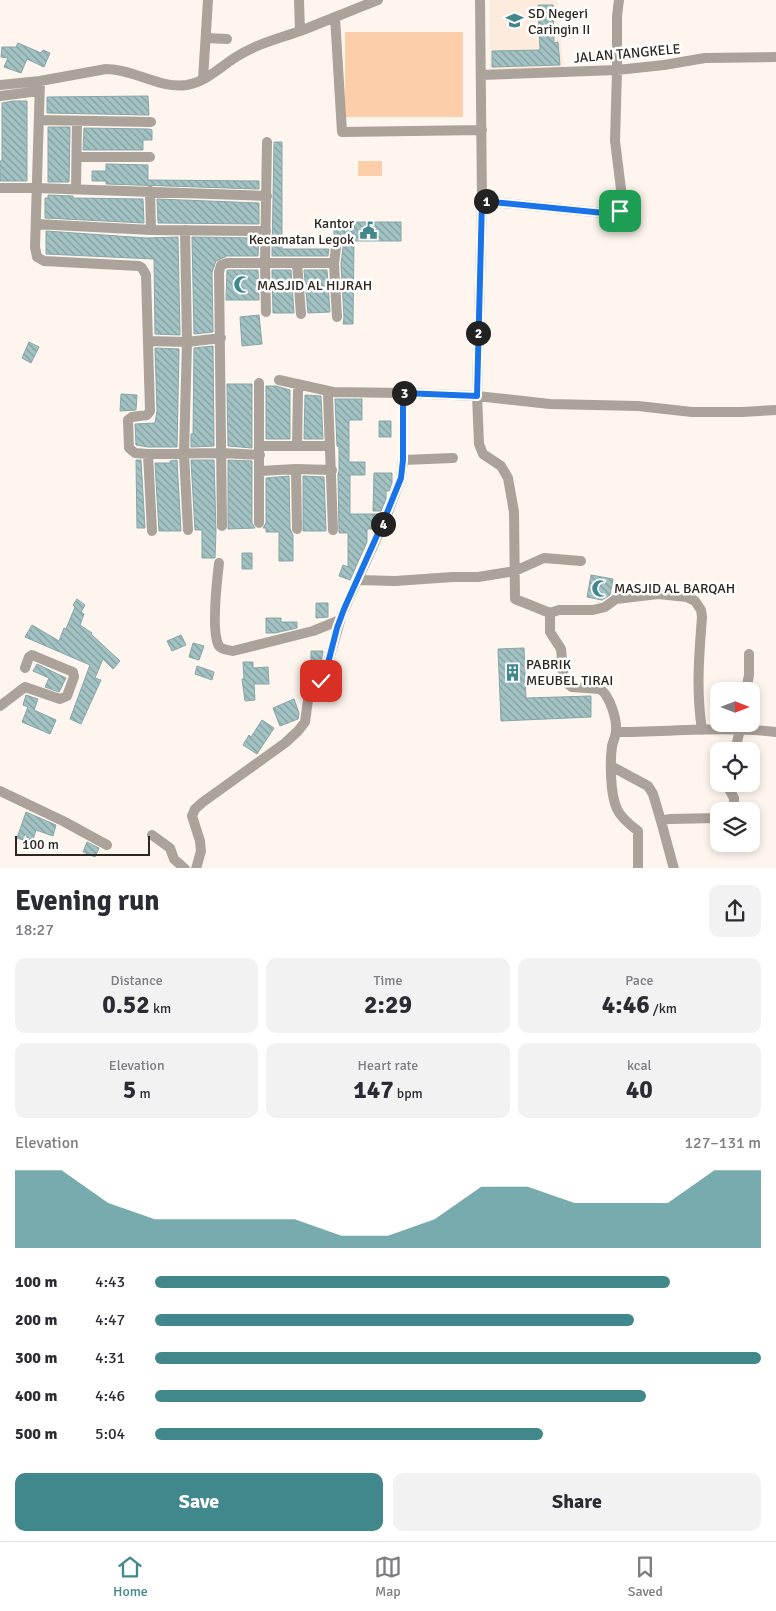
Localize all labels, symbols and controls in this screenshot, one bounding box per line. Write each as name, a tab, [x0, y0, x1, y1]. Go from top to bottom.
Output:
place label: SD Negeri Caringin II	[528, 5, 590, 38]
school or university icon: SD Negeri Caringin II	[504, 11, 524, 31]
street label: JALAN TANGKELE	[573, 40, 681, 67]
pin: 1	[474, 188, 498, 214]
pin	[599, 190, 641, 232]
text: 1	[483, 193, 490, 210]
icon: arrive	[606, 197, 634, 225]
place label: Kantor Kecamatan Legok	[249, 215, 355, 248]
public building icon: Kantor Kecamatan Legok	[358, 221, 378, 241]
mosque icon: MASJID AL HIJRAH	[233, 275, 253, 295]
place label: MASJID AL HIJRAH	[257, 277, 372, 294]
pin: 2	[466, 320, 490, 346]
text: 2	[475, 325, 482, 342]
pin: 3	[392, 380, 416, 406]
text: 3	[401, 385, 408, 402]
pin: 4	[370, 512, 396, 536]
text: 4	[380, 516, 387, 533]
mosque icon: MASJID AL BARQAH	[590, 578, 610, 598]
place label: MASJID AL BARQAH	[614, 580, 735, 597]
place label: PABRIK MEUBEL TIRAI	[526, 656, 613, 689]
pin	[300, 660, 342, 702]
building icon: PABRIK MEUBEL TIRAI	[502, 662, 522, 682]
icon: check	[307, 667, 335, 695]
north arrow	[710, 682, 760, 732]
map controls	[710, 682, 760, 852]
button: locate	[710, 742, 760, 792]
button: layers	[710, 802, 760, 852]
scale bar	[15, 834, 150, 857]
text: 100 m	[22, 836, 59, 853]
text: Evening run	[15, 884, 160, 918]
button: share	[709, 885, 761, 937]
text: 18:27	[15, 920, 54, 940]
text: Distance	[111, 972, 163, 989]
text: Time	[374, 972, 402, 989]
text: Pace	[625, 972, 653, 989]
text: 0.52	[102, 989, 150, 1020]
text: 2:29	[364, 989, 412, 1020]
text: 4:46	[602, 989, 650, 1020]
text: km	[150, 1000, 171, 1017]
text: /km	[650, 1000, 677, 1017]
text: Elevation	[109, 1057, 165, 1074]
text: Heart rate	[358, 1057, 418, 1074]
text: kcal	[627, 1057, 652, 1074]
text: 5	[123, 1074, 136, 1105]
text: 147	[353, 1074, 394, 1105]
text: 40	[626, 1074, 653, 1105]
text: m	[136, 1085, 151, 1102]
text: bpm	[394, 1085, 423, 1102]
text: Elevation	[15, 1133, 79, 1153]
text: 127–131 m	[684, 1133, 761, 1153]
text: 100 m	[15, 1272, 57, 1292]
text: 4:43	[95, 1272, 125, 1292]
text: 200 m	[15, 1310, 57, 1330]
text: 4:47	[95, 1310, 125, 1330]
text: 300 m	[15, 1348, 57, 1368]
text: 4:31	[95, 1348, 125, 1368]
text: 400 m	[15, 1386, 57, 1406]
text: 4:46	[95, 1386, 125, 1406]
text: 500 m	[15, 1424, 57, 1444]
text: 5:04	[95, 1424, 125, 1444]
button: Save	[15, 1473, 383, 1531]
button: Share	[393, 1473, 761, 1531]
tab: Home	[113, 1553, 148, 1600]
tab: Map	[374, 1553, 402, 1600]
tab: Saved	[628, 1553, 663, 1600]

